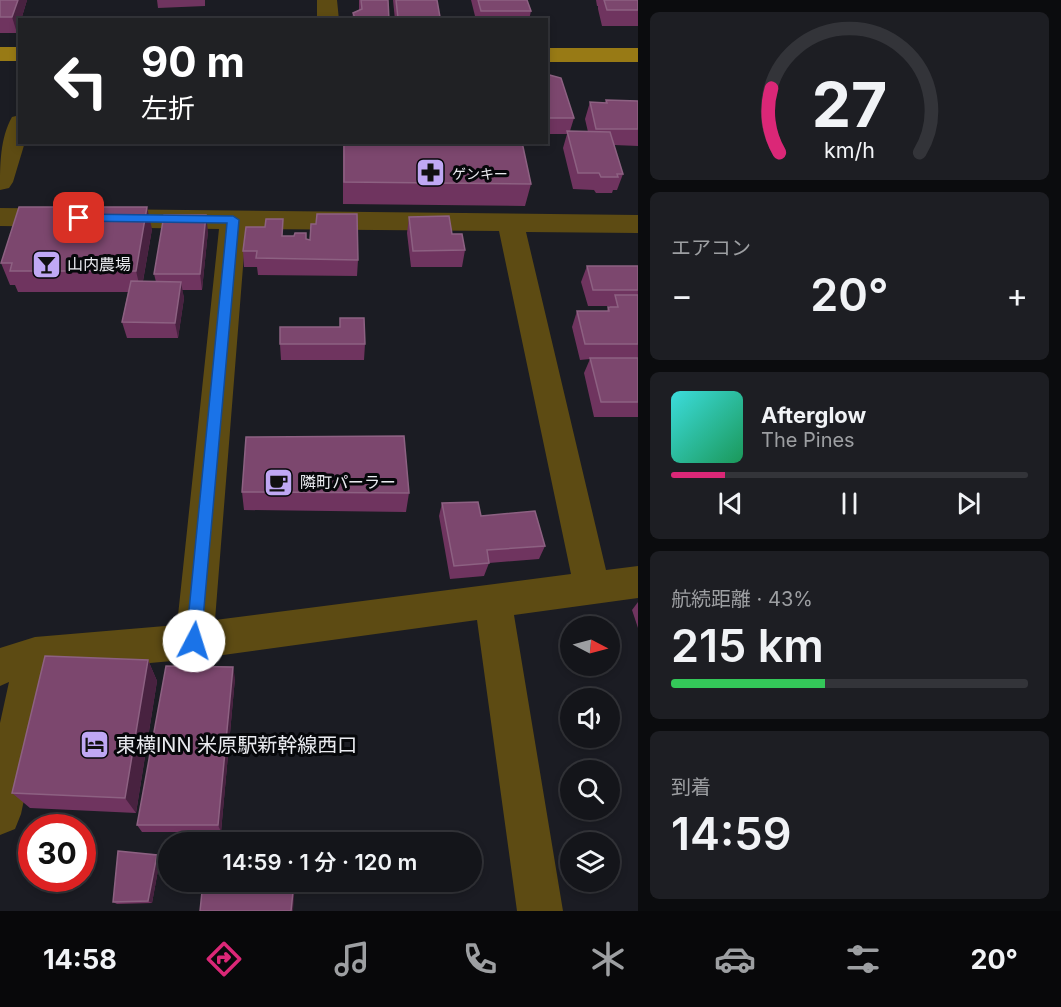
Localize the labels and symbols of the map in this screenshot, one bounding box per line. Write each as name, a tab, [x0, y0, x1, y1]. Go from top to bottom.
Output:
pharmacy icon: ゲンキー	[415, 157, 447, 189]
place label: ゲンキー	[452, 165, 508, 182]
pin	[53, 192, 104, 243]
bar icon: 山内農場	[30, 248, 62, 280]
place label: 山内農場	[67, 254, 131, 274]
cafe icon: 隣町パーラー	[263, 466, 295, 498]
place label: 隣町パーラー	[300, 472, 396, 492]
position arrow	[162, 609, 226, 673]
north arrow	[560, 616, 620, 676]
hotel icon: 東横INN 米原駅新幹線西口	[79, 729, 111, 761]
place label: 東横INN 米原駅新幹線西口	[116, 733, 357, 757]
speed limit sign: 30	[18, 814, 96, 892]

